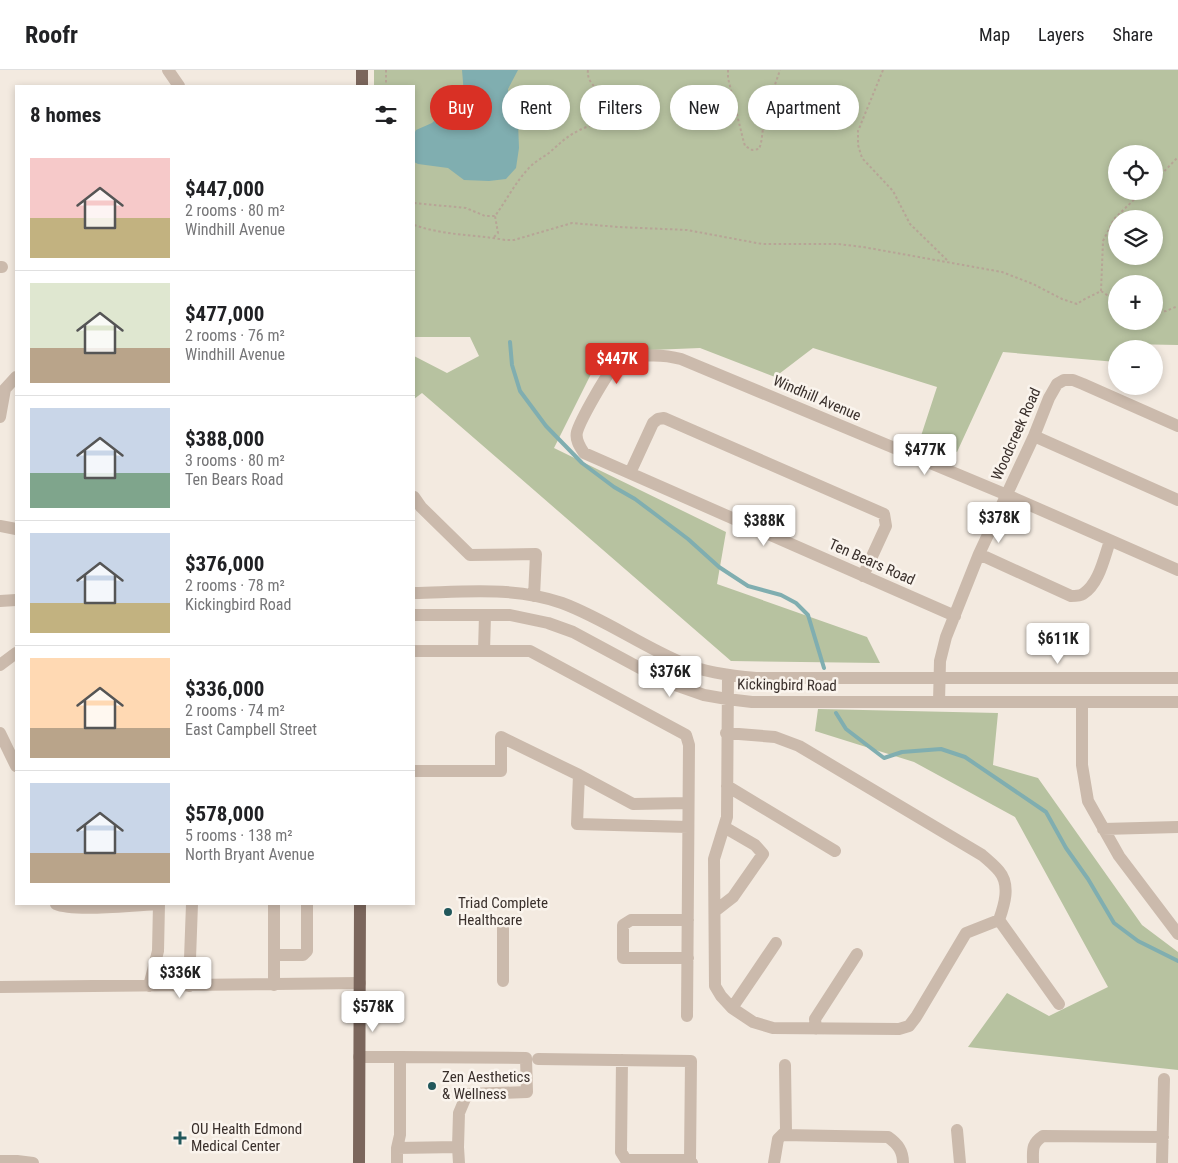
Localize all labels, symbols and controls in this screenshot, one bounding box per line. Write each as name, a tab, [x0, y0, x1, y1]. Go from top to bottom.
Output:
text: Roofr	[25, 21, 78, 49]
text: Map	[979, 24, 1010, 45]
text: Layers	[1038, 24, 1085, 45]
text: Share	[1113, 24, 1153, 45]
chip: Buy	[430, 85, 492, 130]
chip: Rent	[502, 85, 570, 130]
chip: Filters	[580, 85, 660, 130]
chip: New	[670, 85, 738, 130]
chip: Apartment	[748, 85, 859, 130]
icon: filters	[372, 101, 400, 129]
text: 8 homes	[30, 103, 101, 127]
map controls	[1108, 145, 1163, 395]
button: locate	[1108, 145, 1163, 200]
text: $447,000	[185, 177, 264, 201]
icon: home	[70, 178, 130, 238]
text: 2 rooms · 80 m²	[185, 201, 285, 220]
button: layers	[1108, 210, 1163, 265]
text: Windhill Avenue	[185, 220, 285, 239]
button: +	[1108, 275, 1163, 330]
text: $477,000	[185, 302, 264, 326]
icon: home	[70, 303, 130, 363]
text: 2 rooms · 76 m²	[185, 326, 285, 345]
button: −	[1108, 340, 1163, 395]
pin: $447K	[582, 342, 652, 385]
text: Windhill Avenue	[185, 345, 285, 364]
text: $447K	[596, 349, 638, 368]
street label: Windhill Avenue	[770, 371, 864, 425]
street label: Woodcreek Road	[988, 385, 1044, 483]
text: $388,000	[185, 427, 264, 451]
icon: home	[70, 428, 130, 488]
pin: $477K	[890, 434, 960, 476]
text: $477K	[904, 440, 946, 459]
text: 3 rooms · 80 m²	[185, 451, 285, 470]
text: Ten Bears Road	[185, 470, 283, 489]
pin: $378K	[964, 502, 1034, 544]
pin: $388K	[729, 504, 799, 547]
text: $378K	[978, 508, 1020, 527]
text: $388K	[743, 511, 785, 530]
street label: Ten Bears Road	[826, 535, 918, 589]
text: $376,000	[185, 552, 264, 576]
icon: home	[70, 553, 130, 613]
text: 2 rooms · 78 m²	[185, 576, 285, 595]
text: Kickingbird Road	[185, 595, 291, 614]
pin: $611K	[1023, 622, 1093, 665]
text: $611K	[1037, 629, 1079, 648]
pin: $376K	[635, 656, 705, 698]
text: $376K	[649, 662, 691, 681]
street label: Kickingbird Road	[737, 675, 837, 695]
text: $336,000	[185, 677, 264, 701]
icon: home	[70, 678, 130, 738]
text: 2 rooms · 74 m²	[185, 701, 285, 720]
text: East Campbell Street	[185, 720, 317, 739]
text: $578,000	[185, 802, 264, 826]
icon: home	[70, 803, 130, 863]
text: 5 rooms · 138 m²	[185, 826, 293, 845]
text: North Bryant Avenue	[185, 845, 315, 864]
place label: Triad Complete Healthcare	[458, 894, 548, 929]
marker: Triad Complete Healthcare	[442, 906, 454, 918]
pin: $336K	[145, 956, 215, 999]
text: $336K	[159, 963, 201, 982]
pin: $578K	[338, 990, 408, 1033]
text: $578K	[352, 997, 394, 1016]
place label: Zen Aesthetics & Wellness	[442, 1068, 530, 1103]
marker: Zen Aesthetics & Wellness	[426, 1080, 438, 1092]
place label: OU Health Edmond Medical Center	[191, 1120, 302, 1155]
marker: OU Health Edmond Medical Center	[173, 1131, 187, 1145]

